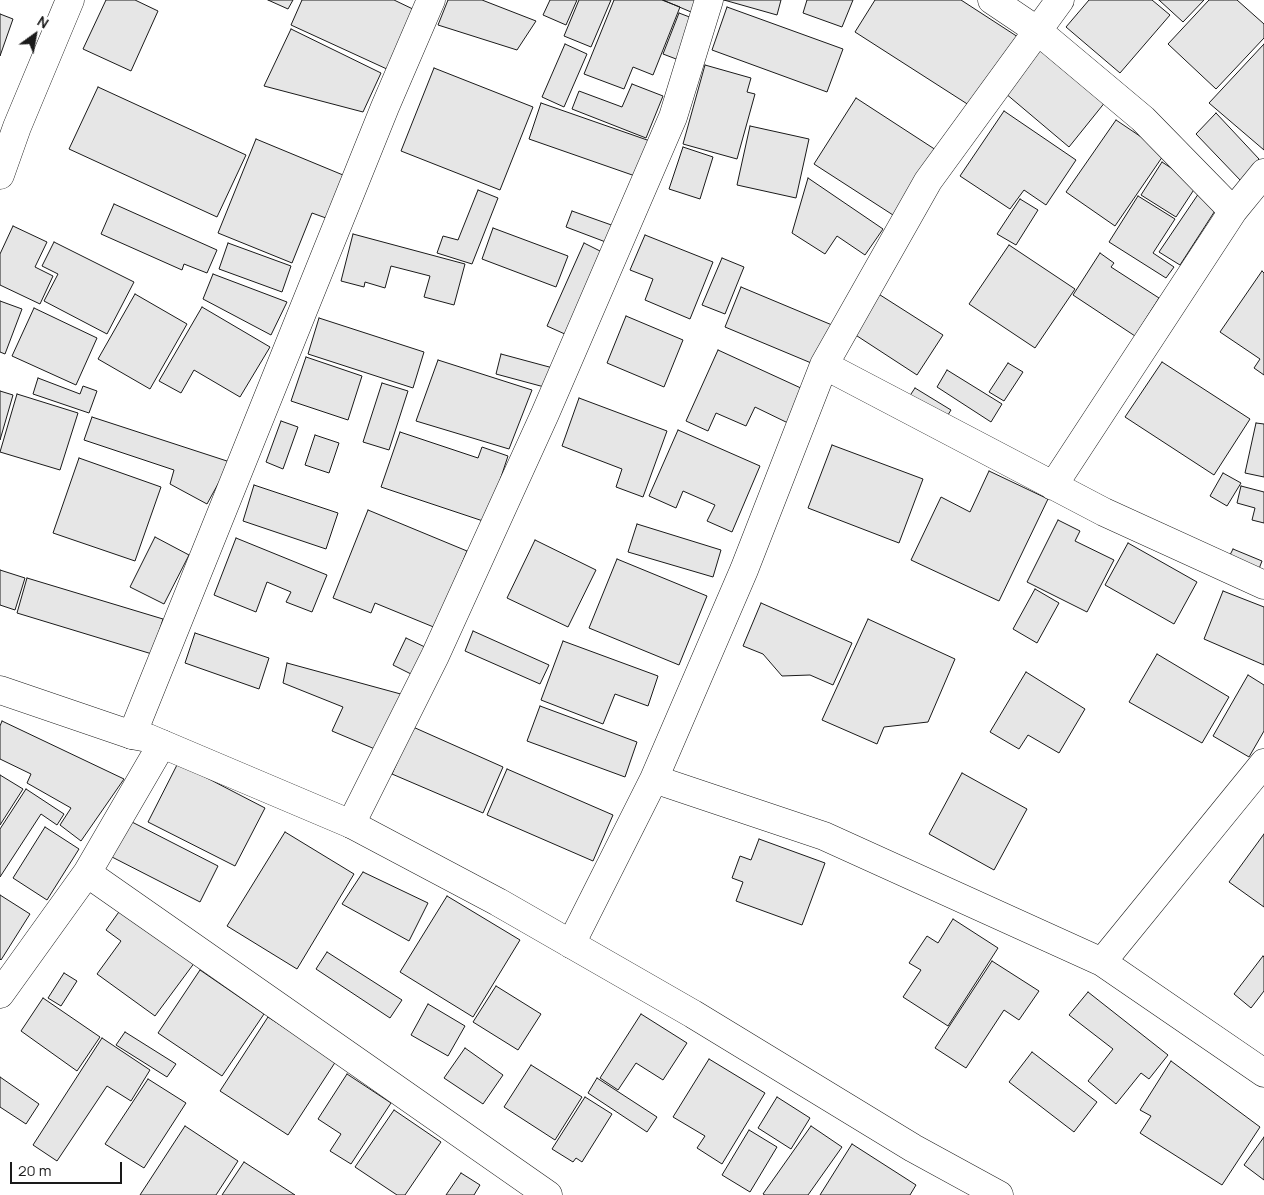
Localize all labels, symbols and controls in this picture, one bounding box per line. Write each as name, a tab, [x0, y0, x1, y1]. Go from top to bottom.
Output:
north arrow	[10, 10, 60, 60]
text: N	[34, 11, 53, 33]
scale bar	[12, 1152, 125, 1184]
text: 20 m	[18, 1160, 51, 1181]

